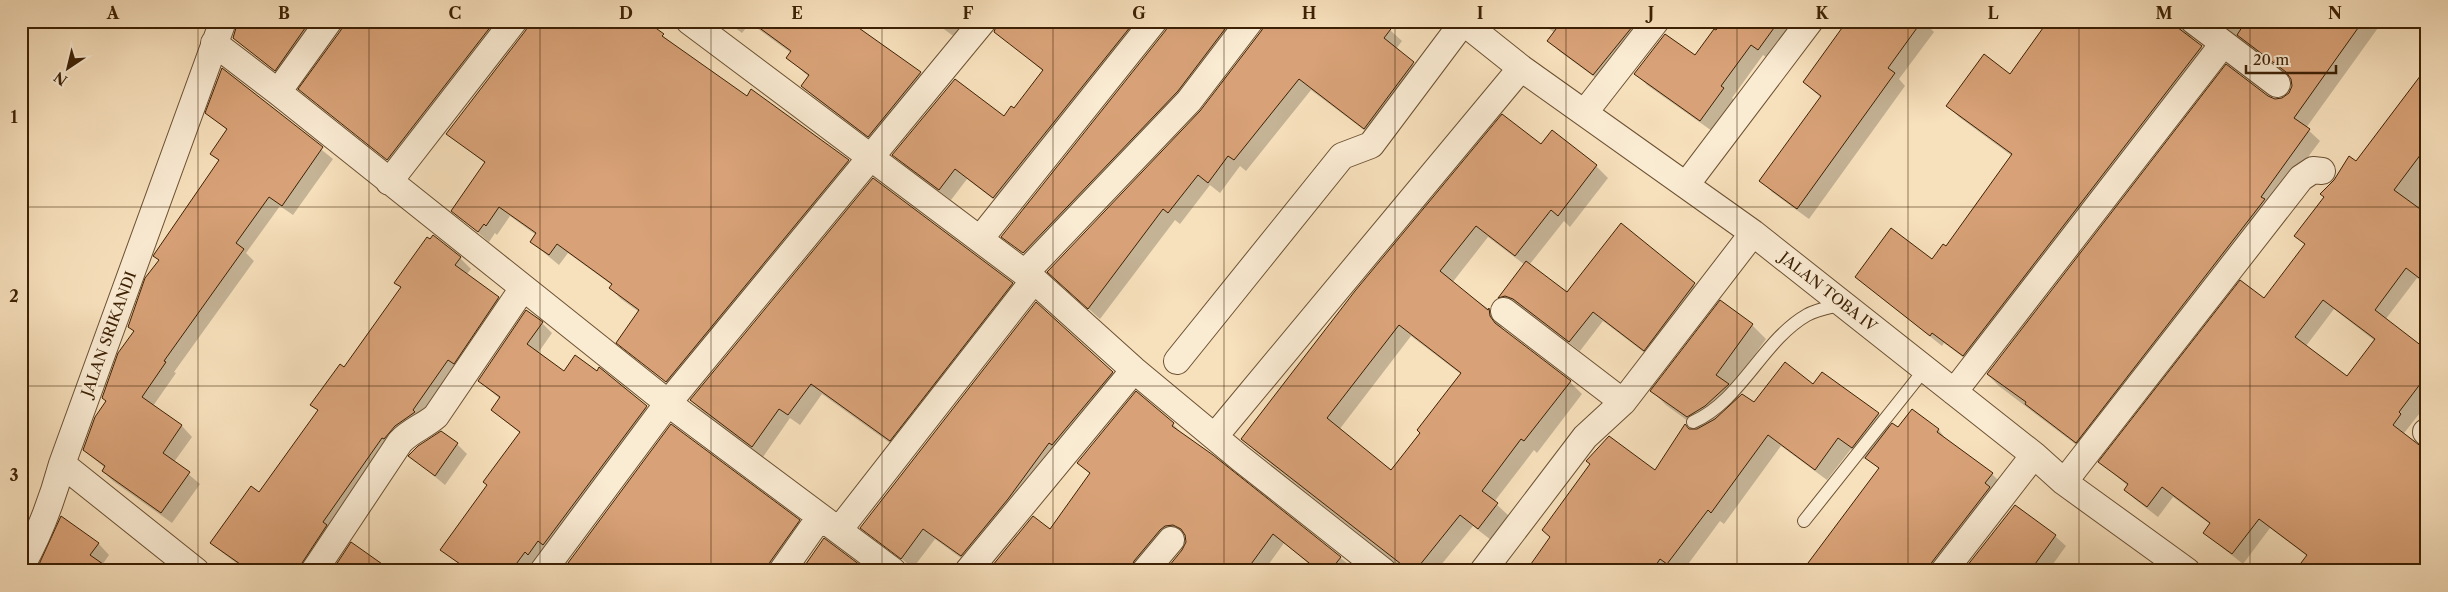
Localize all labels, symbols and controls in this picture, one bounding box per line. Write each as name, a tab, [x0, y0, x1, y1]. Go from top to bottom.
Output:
text: A	[106, 3, 120, 23]
text: B	[278, 3, 290, 23]
text: C	[449, 3, 461, 23]
text: D	[619, 3, 633, 23]
text: E	[791, 3, 803, 23]
text: F	[963, 3, 974, 23]
text: G	[1132, 3, 1146, 23]
text: H	[1302, 3, 1316, 23]
text: I	[1477, 3, 1484, 23]
text: J	[1645, 3, 1654, 23]
text: K	[1816, 3, 1830, 23]
text: L	[1987, 3, 1999, 23]
text: M	[2156, 3, 2173, 23]
text: N	[2328, 3, 2342, 23]
north arrow	[42, 42, 92, 92]
scale bar	[2246, 42, 2336, 74]
text: 20 m	[2253, 50, 2289, 69]
text: N	[50, 68, 71, 90]
text: 1	[10, 107, 18, 127]
street label: JALAN TOBA IV	[1774, 247, 1882, 336]
street label: JALAN SRIKANDI	[76, 268, 140, 401]
text: 2	[9, 286, 19, 306]
text: 3	[9, 465, 19, 485]

